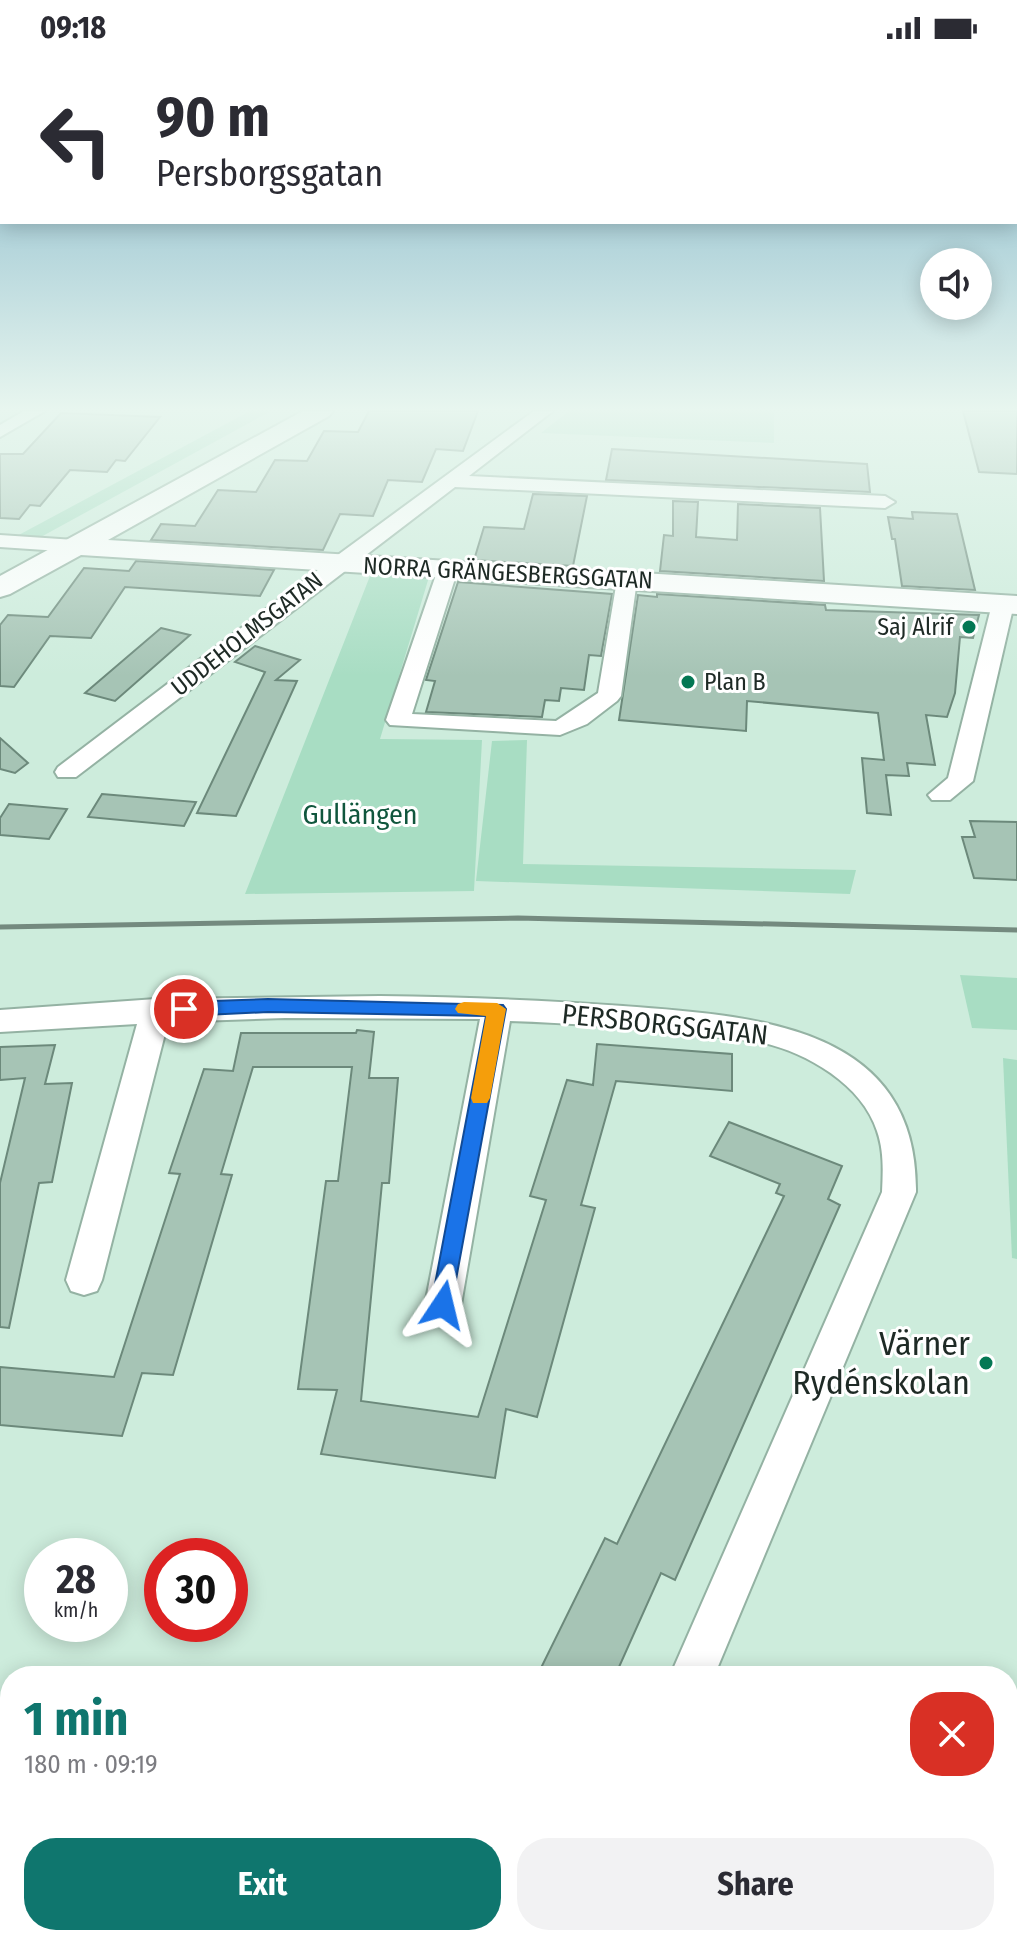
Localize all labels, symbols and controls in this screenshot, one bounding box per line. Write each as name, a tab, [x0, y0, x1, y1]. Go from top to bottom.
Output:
text: 09:18	[40, 10, 106, 46]
text: 90 m	[156, 84, 270, 151]
icon: left	[24, 88, 128, 192]
text: Persborgsgatan	[156, 152, 383, 196]
map controls	[920, 248, 992, 320]
button: sound	[920, 248, 992, 320]
street label: NORRA GRÄNGESBERGSGATAN	[362, 551, 654, 595]
street label: UDDEHOLMSGATAN	[166, 566, 328, 702]
place label: Saj Alrif	[877, 613, 955, 641]
marker: Saj Alrif	[960, 618, 978, 636]
place label: Plan B	[704, 668, 766, 696]
marker: Plan B	[679, 673, 697, 691]
park label: Gullängen	[302, 798, 418, 831]
pin	[150, 975, 218, 1043]
icon: arrive	[162, 987, 206, 1031]
street label: PERSBORGSGATAN	[560, 997, 770, 1052]
position arrow	[401, 1263, 485, 1347]
place label: Värner Rydénskolan	[792, 1323, 970, 1403]
marker: Värner Rydénskolan	[977, 1354, 995, 1372]
speed limit sign: 30	[144, 1538, 248, 1642]
text: 28	[56, 1556, 96, 1604]
text: km/h	[54, 1598, 98, 1622]
text: 1 min	[24, 1690, 129, 1748]
button: close	[910, 1692, 994, 1776]
text: 180 m · 09:19	[24, 1749, 158, 1780]
button: Exit	[24, 1838, 501, 1930]
button: Share	[517, 1838, 994, 1930]

